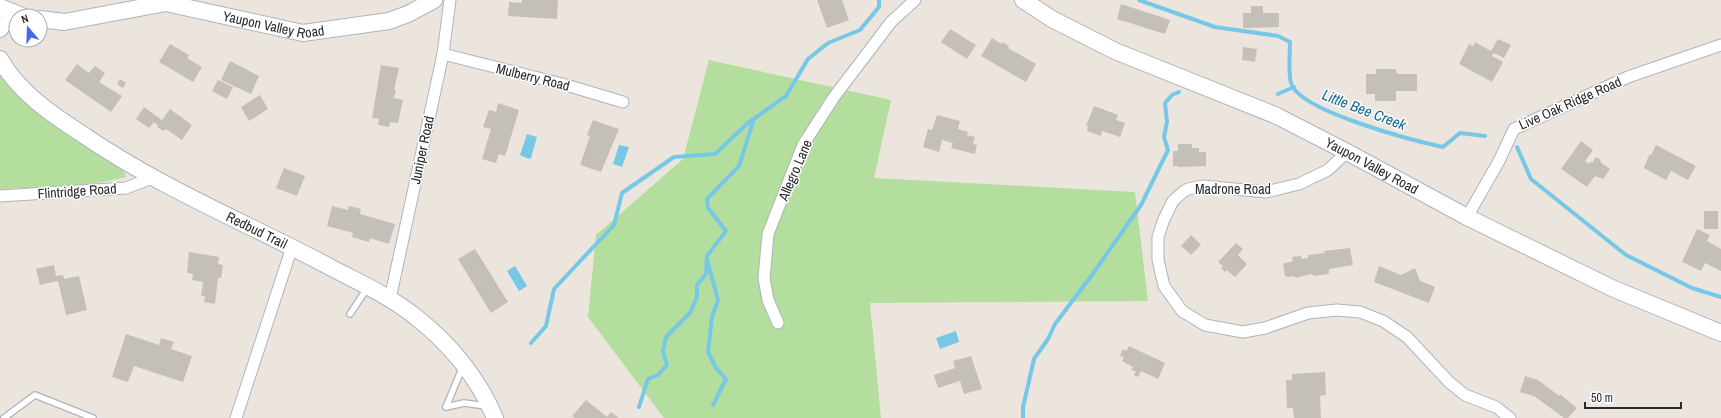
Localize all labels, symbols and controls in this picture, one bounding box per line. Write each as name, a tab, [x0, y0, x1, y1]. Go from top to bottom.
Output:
street label: Yaupon Valley Road	[221, 7, 325, 42]
north arrow	[8, 8, 48, 48]
text: N	[19, 11, 30, 26]
street label: Mulberry Road	[494, 59, 572, 95]
street label: Live Oak Ridge Road	[1516, 72, 1624, 134]
water label: Little Bee Creek	[1319, 84, 1410, 135]
street label: Juniper Road	[406, 114, 438, 186]
street label: Yaupon Valley Road	[1322, 133, 1422, 198]
street label: Allegro Lane	[774, 137, 816, 204]
street label: Flintridge Road	[37, 179, 117, 203]
street label: Madrone Road	[1195, 180, 1271, 198]
street label: Redbud Trail	[223, 208, 290, 253]
scale bar	[1585, 384, 1681, 410]
text: 50 m	[1591, 390, 1613, 406]

